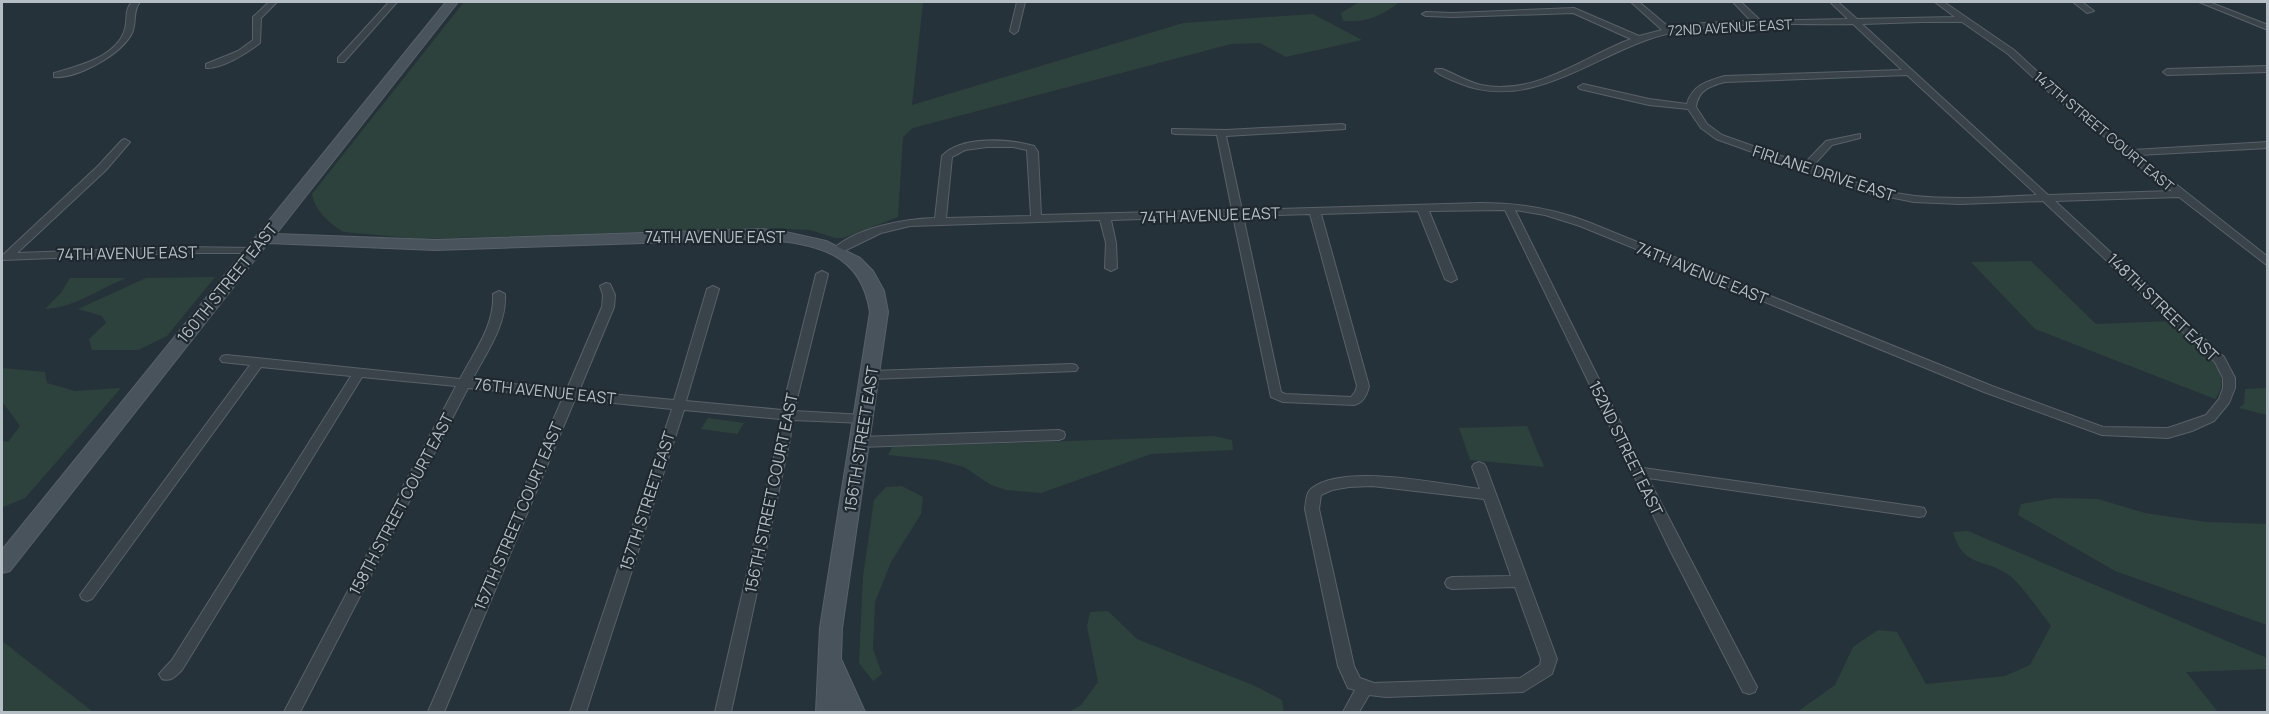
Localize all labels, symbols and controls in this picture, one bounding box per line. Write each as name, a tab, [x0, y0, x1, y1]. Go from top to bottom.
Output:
street label: 72ND AVENUE EAST	[1667, 14, 1793, 40]
street label: 147TH STREET COURT EAST	[2030, 67, 2178, 196]
street label: FIRLANE DRIVE EAST	[1750, 140, 1898, 207]
street label: 74TH AVENUE EAST	[1140, 202, 1281, 228]
street label: 160TH STREET EAST	[172, 218, 282, 347]
street label: 74TH AVENUE EAST	[645, 226, 786, 248]
street label: 74TH AVENUE EAST	[1633, 237, 1772, 310]
street label: 74TH AVENUE EAST	[57, 241, 198, 265]
street label: 148TH STREET EAST	[2102, 248, 2224, 366]
street label: 156TH STREET EAST	[839, 364, 883, 514]
street label: 76TH AVENUE EAST	[473, 373, 617, 409]
street label: 152ND STREET EAST	[1584, 377, 1668, 519]
street label: 156TH STREET COURT EAST	[739, 390, 803, 595]
street label: 158TH STREET COURT EAST	[344, 409, 459, 599]
street label: 157TH STREET COURT EAST	[468, 418, 568, 613]
street label: 157TH STREET EAST	[614, 428, 680, 574]

